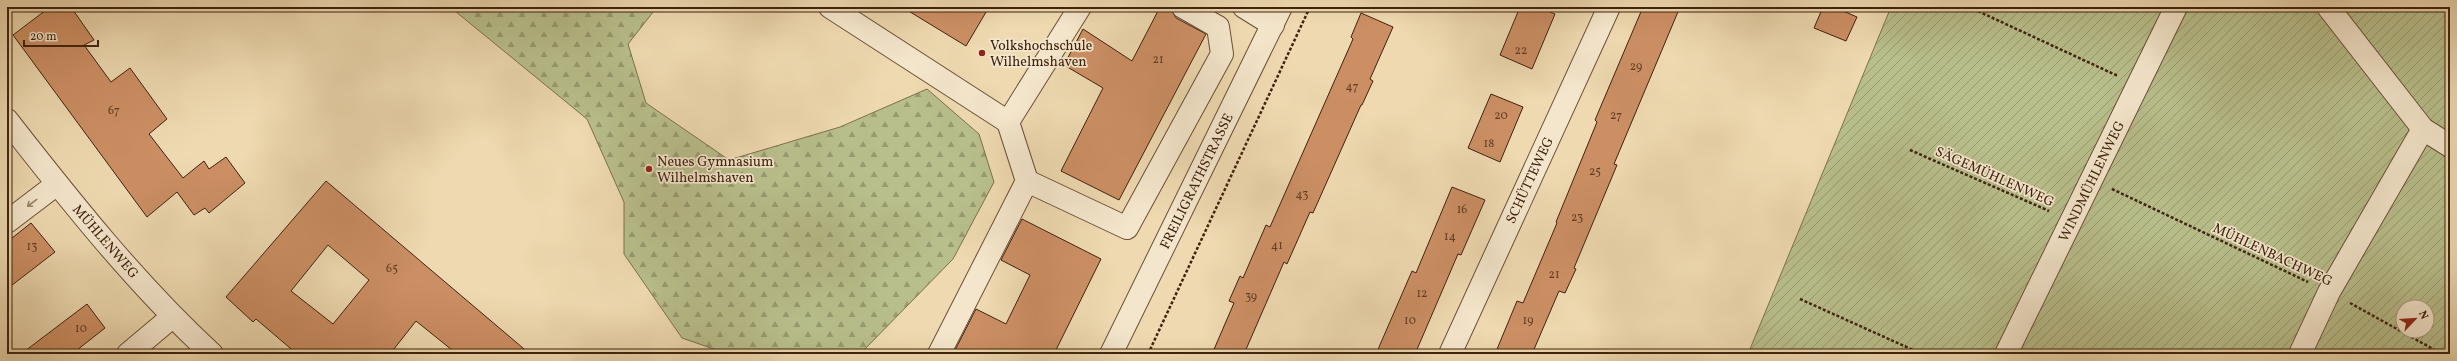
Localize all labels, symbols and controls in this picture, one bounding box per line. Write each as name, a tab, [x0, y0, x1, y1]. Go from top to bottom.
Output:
scale bar	[24, 22, 98, 48]
text: 20 m	[30, 29, 57, 45]
place label: Volkshochschule Wilhelmshaven	[990, 37, 1093, 72]
house number: 22	[1515, 43, 1527, 59]
marker: Volkshochschule Wilhelmshaven	[977, 48, 987, 58]
house number: 21	[1152, 52, 1164, 68]
house number: 29	[1630, 59, 1642, 75]
house number: 47	[1346, 79, 1359, 95]
house number: 67	[108, 103, 120, 119]
house number: 20	[1494, 108, 1508, 124]
house number: 27	[1610, 108, 1622, 124]
street label: FREILIGRATHSTRASSE	[1156, 111, 1239, 253]
street label: WINDMÜHLENWEG	[2055, 118, 2130, 245]
street label: SCHÜTTEWEG	[1502, 134, 1559, 227]
house number: 18	[1484, 136, 1494, 152]
street label: SÄGEMÜHLENWEG	[1932, 143, 2057, 212]
place label: Neues Gymnasium Wilhelmshaven	[657, 153, 773, 188]
marker: Neues Gymnasium Wilhelmshaven	[644, 164, 654, 174]
house number: 25	[1589, 164, 1601, 180]
house number: 43	[1296, 187, 1308, 203]
one-way arrow	[27, 199, 38, 207]
street label: MÜHLENWEG	[67, 201, 142, 283]
house number: 16	[1457, 202, 1467, 218]
house number: 23	[1571, 210, 1583, 226]
street label: MÜHLENBACHWEG	[2209, 219, 2335, 291]
house number: 14	[1444, 229, 1456, 245]
house number: 41	[1271, 238, 1283, 254]
house number: 13	[27, 239, 37, 255]
house number: 65	[386, 261, 398, 277]
house number: 21	[1548, 267, 1560, 283]
house number: 12	[1416, 286, 1428, 302]
house number: 39	[1245, 289, 1257, 305]
north arrow	[2395, 299, 2435, 339]
text: N	[2414, 309, 2431, 322]
house number: 10	[1404, 313, 1416, 329]
house number: 19	[1523, 313, 1533, 329]
house number: 10	[75, 321, 87, 337]

